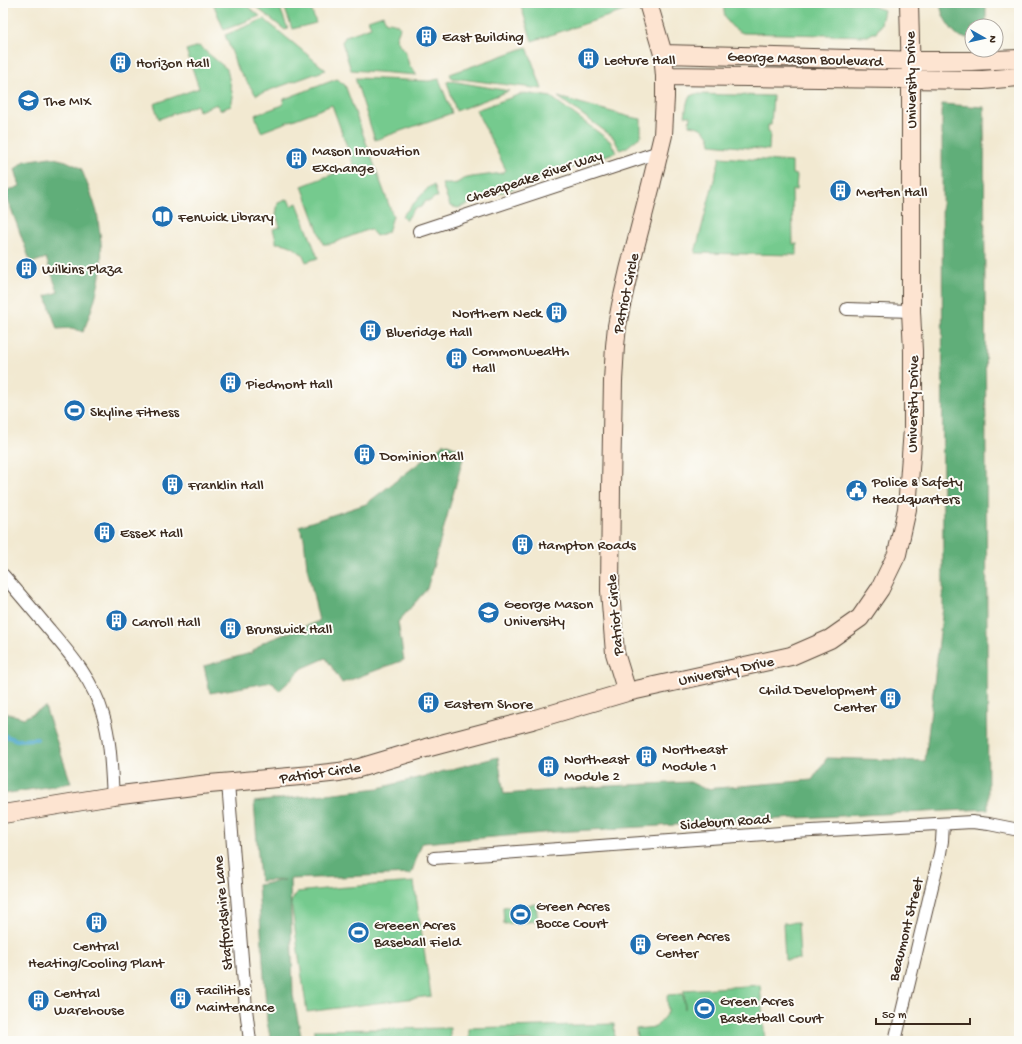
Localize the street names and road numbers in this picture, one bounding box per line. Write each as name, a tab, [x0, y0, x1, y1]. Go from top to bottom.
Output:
street label: University Drive	[902, 31, 922, 129]
street label: George Mason Boulevard	[727, 48, 884, 72]
street label: Chesapeake River Way	[464, 147, 606, 208]
street label: Patriot Circle	[609, 251, 644, 336]
street label: University Drive	[904, 355, 924, 453]
street label: Patriot Circle	[603, 573, 629, 657]
street label: University Drive	[677, 653, 776, 691]
street label: Patriot Circle	[278, 759, 362, 789]
street label: Sideburn Road	[679, 811, 772, 835]
street label: Staffordshire Lane	[210, 855, 238, 971]
street label: Beaumont Street	[885, 874, 929, 984]

